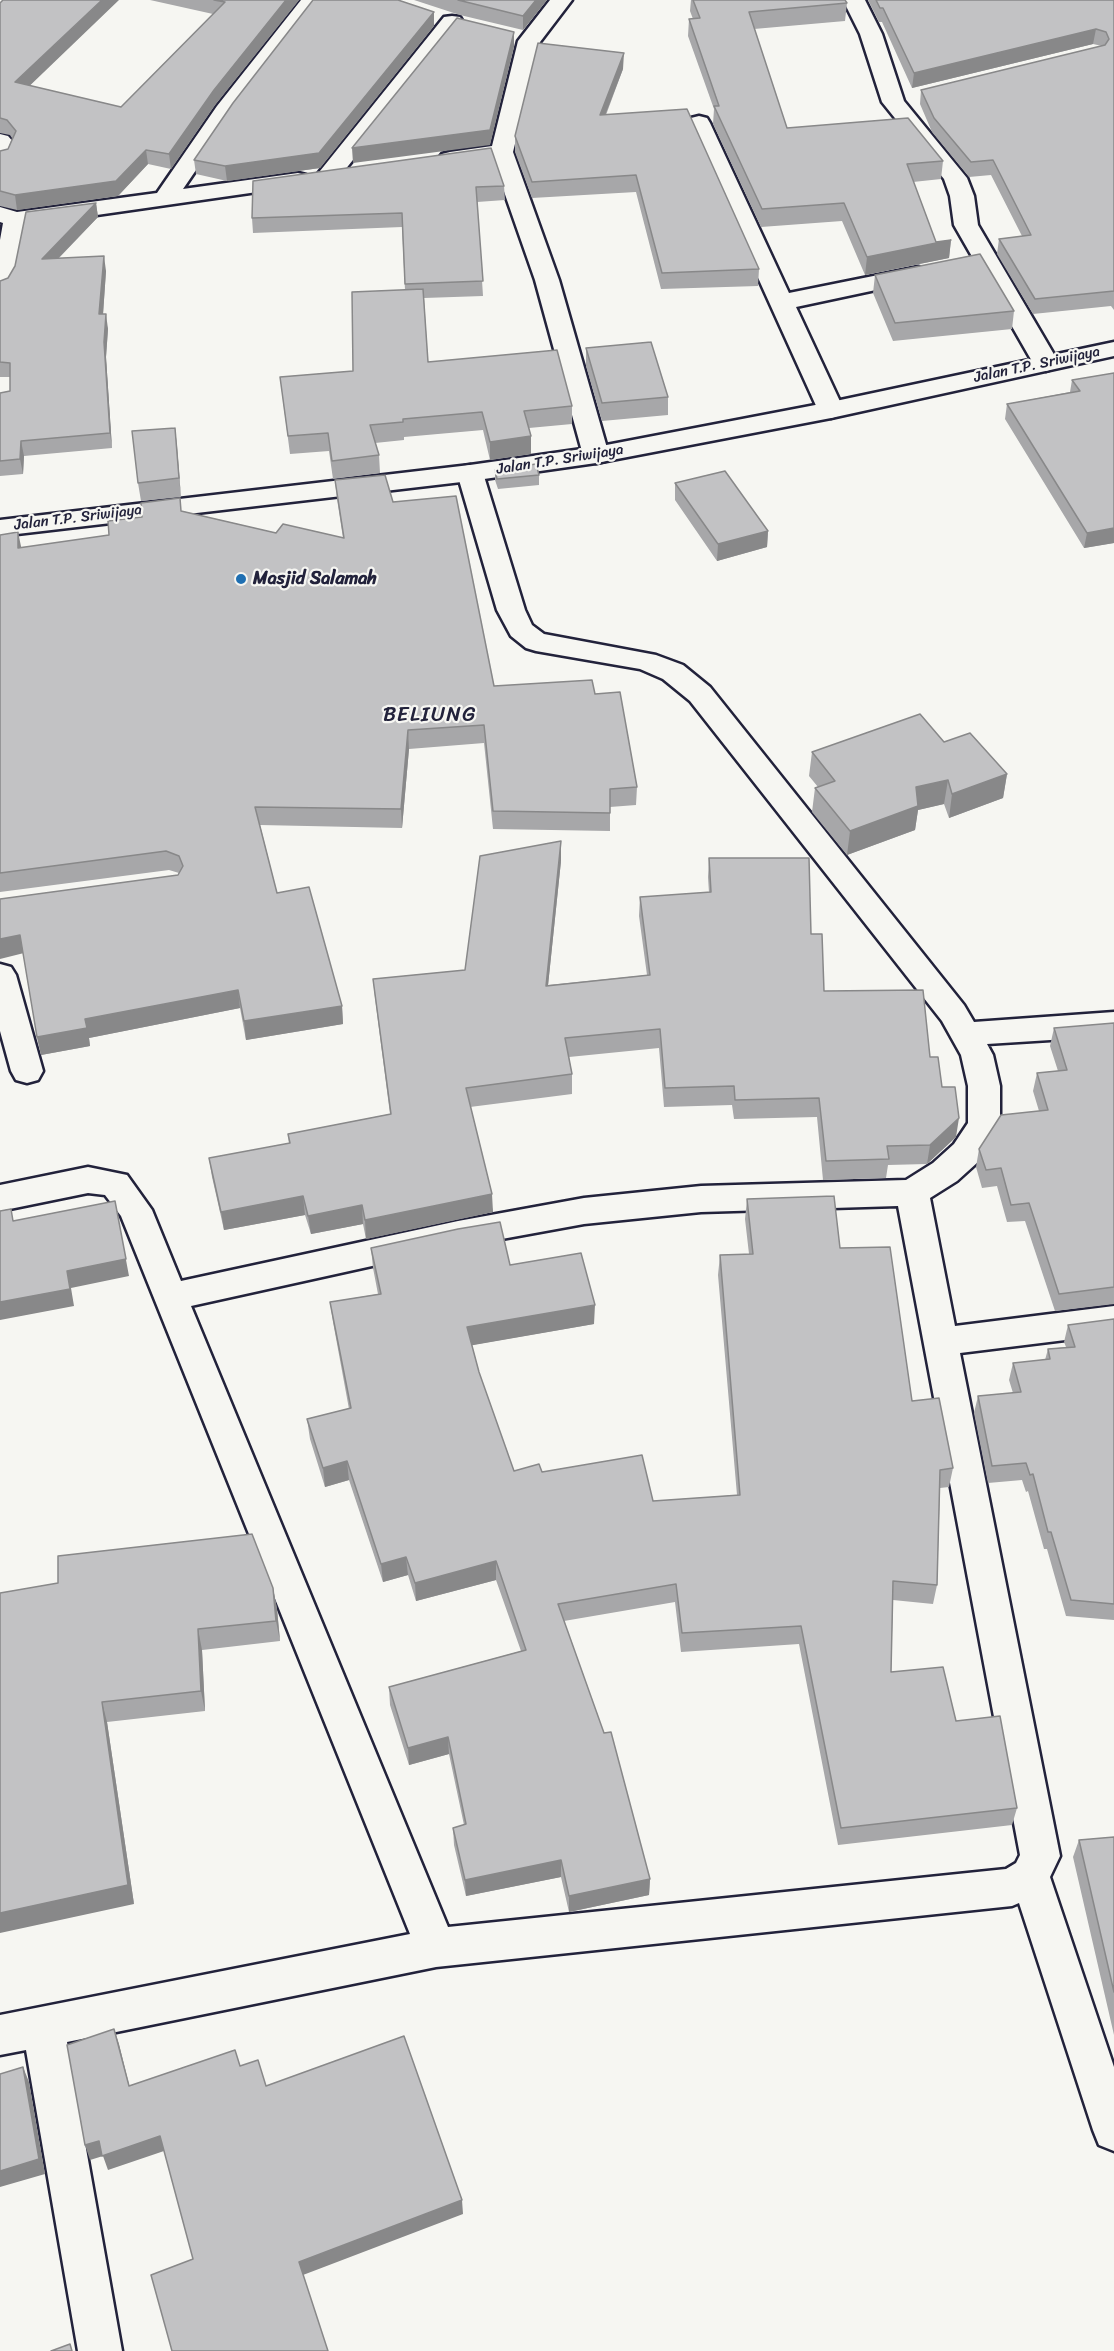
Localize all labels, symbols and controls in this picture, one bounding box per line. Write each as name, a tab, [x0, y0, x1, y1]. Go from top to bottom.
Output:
street label: Jalan T.P. Sriwijaya	[972, 343, 1102, 387]
street label: Jalan T.P. Sriwijaya	[495, 441, 625, 479]
street label: Jalan T.P. Sriwijaya	[13, 501, 143, 535]
place label: Masjid Salamah	[253, 568, 377, 590]
marker: Masjid Salamah	[234, 572, 248, 586]
district label: BELIUNG	[384, 703, 476, 729]

